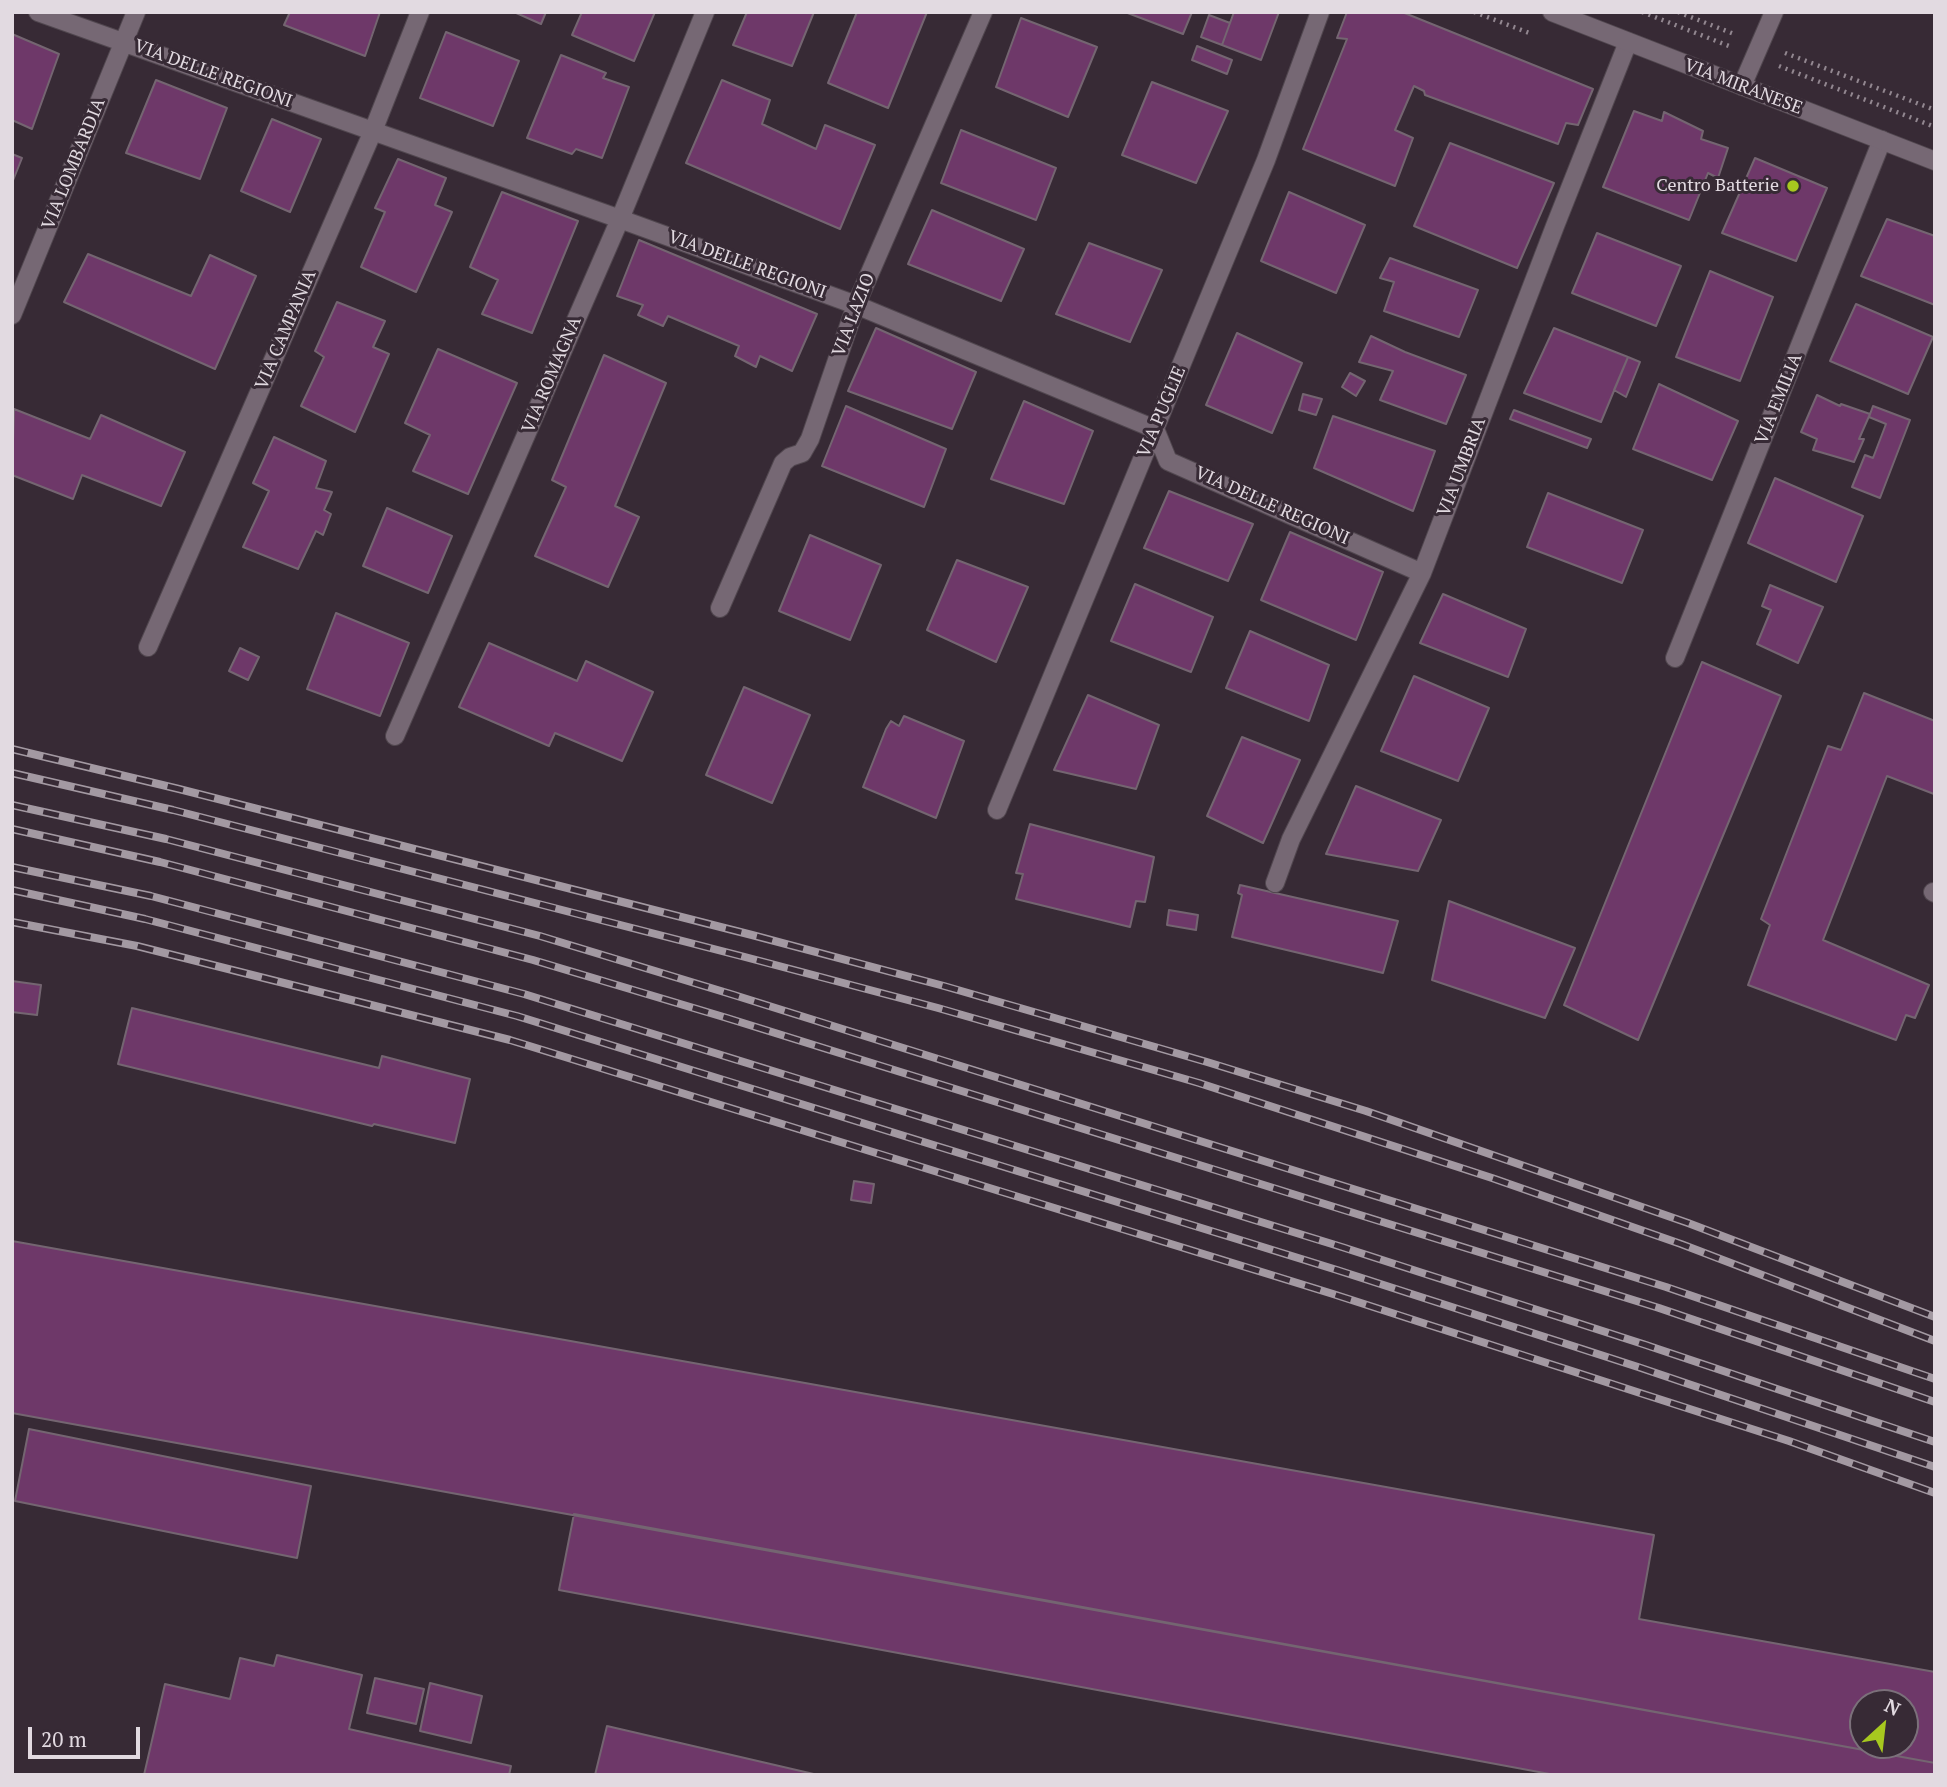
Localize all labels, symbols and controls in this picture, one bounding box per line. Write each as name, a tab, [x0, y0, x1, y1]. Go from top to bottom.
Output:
street label: VIA DELLE REGIONI	[131, 35, 295, 113]
street label: VIA MIRANESE	[1681, 55, 1805, 119]
street label: VIA LOMBARDIA	[38, 95, 110, 233]
place label: Centro Batterie	[1656, 175, 1779, 197]
marker: Centro Batterie	[1785, 178, 1801, 194]
street label: VIA DELLE REGIONI	[665, 226, 829, 304]
street label: VIA CAMPANIA	[251, 267, 321, 393]
street label: VIA LAZIO	[828, 270, 880, 360]
street label: VIA ROMAGNA	[518, 314, 586, 436]
street label: VIA EMILIA	[1751, 350, 1807, 448]
street label: VIA PUGLIE	[1133, 363, 1191, 461]
street label: VIA UMBRIA	[1433, 414, 1491, 520]
street label: VIA DELLE REGIONI	[1191, 462, 1353, 550]
north arrow	[1849, 1689, 1919, 1759]
text: N	[1881, 1692, 1905, 1721]
scale bar	[32, 1714, 144, 1758]
text: 20 m	[41, 1725, 87, 1753]

